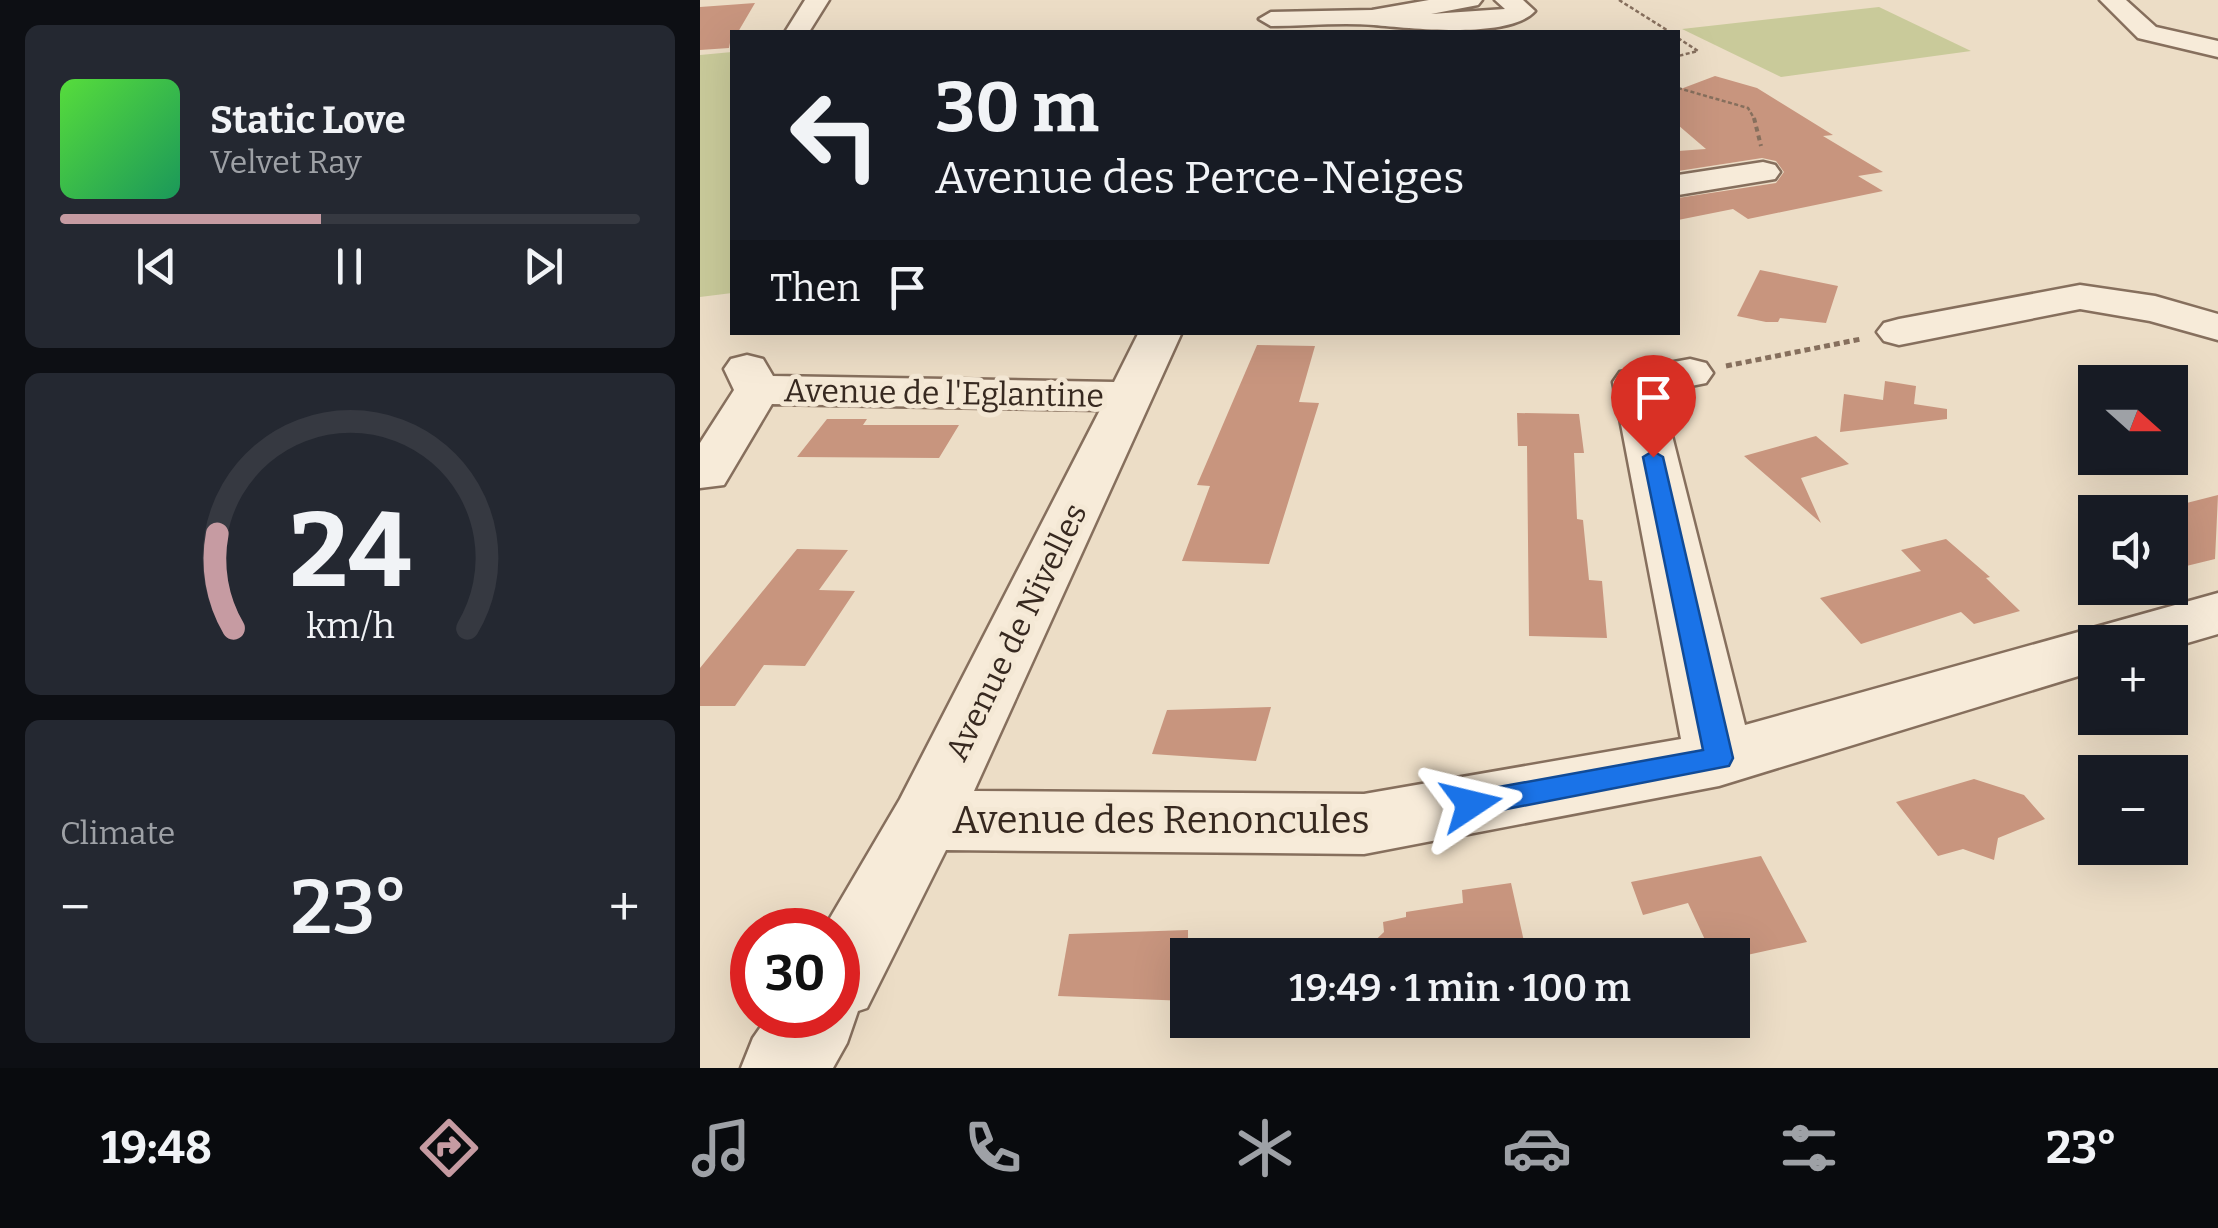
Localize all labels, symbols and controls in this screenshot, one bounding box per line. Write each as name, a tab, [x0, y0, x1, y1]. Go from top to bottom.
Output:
text: 30 m	[935, 66, 1099, 150]
icon: left	[770, 70, 900, 200]
text: Static Love	[210, 97, 406, 143]
text: Velvet Ray	[210, 143, 362, 181]
text: Avenue des Perce-Neiges	[935, 151, 1465, 205]
icon: previous	[129, 239, 184, 294]
icon: pause	[322, 239, 377, 294]
icon: next	[516, 239, 571, 294]
icon: arrive	[880, 260, 935, 315]
text: Then	[770, 265, 860, 311]
pin	[1611, 355, 1696, 458]
north arrow	[2078, 365, 2188, 475]
map controls	[2078, 365, 2188, 865]
icon: arrive	[1626, 370, 1681, 425]
street label: Avenue de l'Eglantine	[784, 371, 1104, 415]
text: 24	[289, 489, 411, 614]
button: sound	[2078, 495, 2188, 605]
street label: Avenue de Nivelles	[937, 497, 1095, 767]
text: km/h	[306, 605, 394, 647]
button: +	[2078, 625, 2188, 735]
position arrow	[1419, 752, 1523, 856]
button: −	[2078, 755, 2188, 865]
street label: Avenue des Renoncules	[952, 797, 1370, 843]
text: Climate	[60, 814, 175, 852]
text: 23°	[290, 863, 408, 953]
text: −	[60, 875, 90, 941]
text: +	[609, 875, 640, 941]
speed limit sign: 30	[730, 908, 860, 1038]
text: 19:49 · 1 min · 100 m	[1289, 965, 1631, 1011]
icon: directions	[414, 1113, 484, 1183]
icon: music	[686, 1113, 756, 1183]
icon: phone	[958, 1113, 1028, 1183]
icon: climate	[1230, 1113, 1300, 1183]
icon: car	[1502, 1113, 1572, 1183]
icon: filters	[1774, 1113, 1844, 1183]
text: 19:48	[101, 1121, 212, 1175]
text: 23°	[2046, 1121, 2117, 1175]

